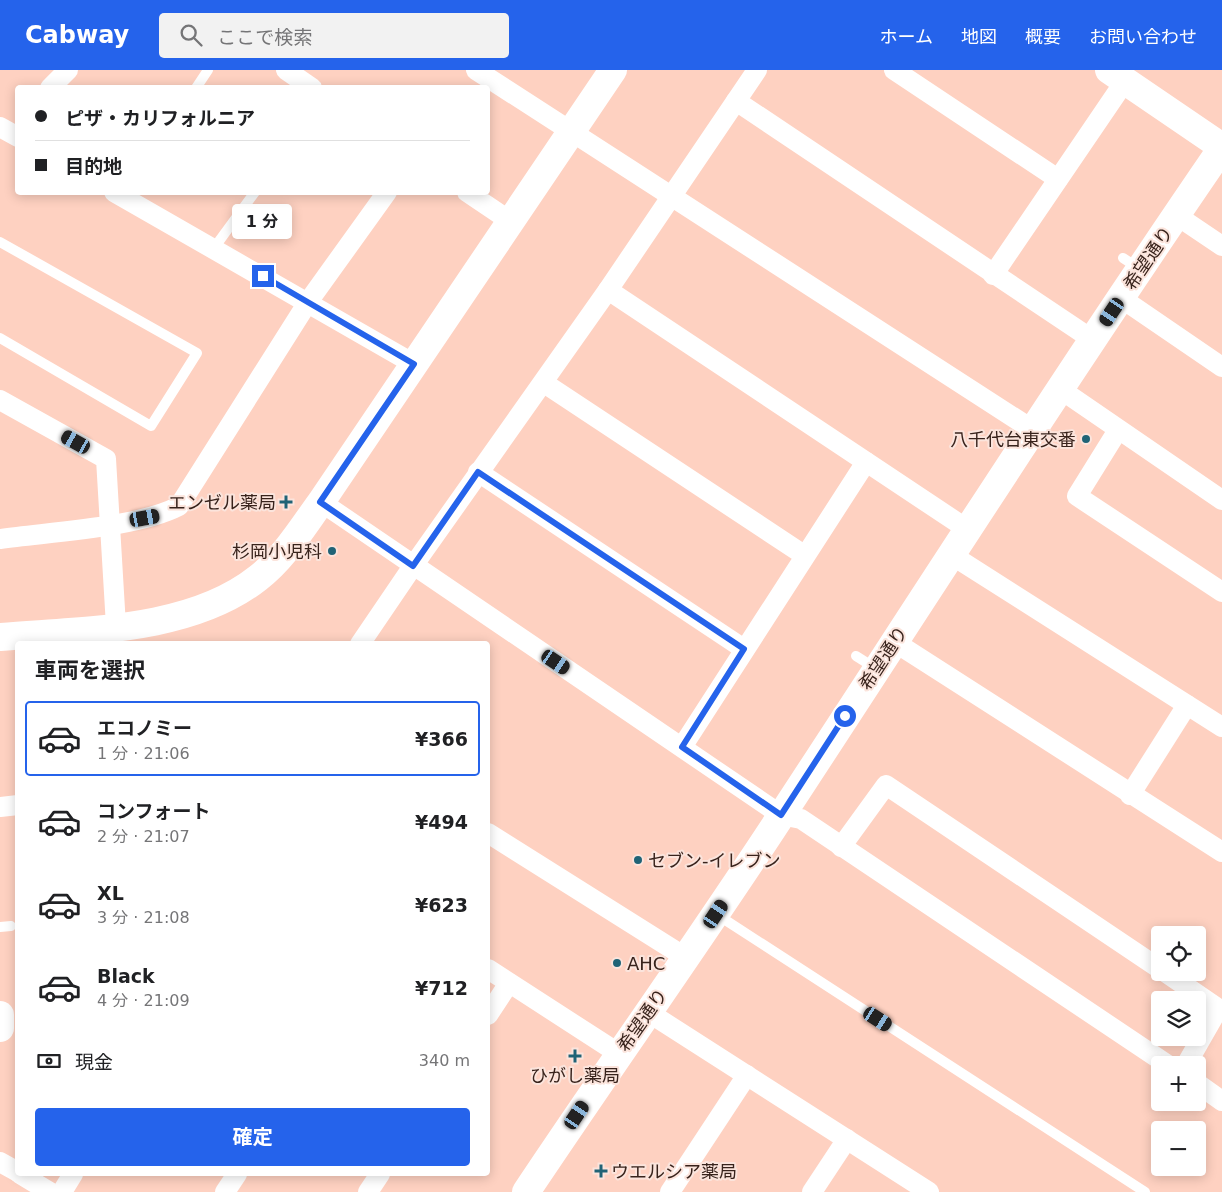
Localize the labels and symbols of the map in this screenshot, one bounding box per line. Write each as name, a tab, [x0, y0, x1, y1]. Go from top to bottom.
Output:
callout: 1 分	[233, 204, 293, 238]
street label: 希望通り	[1119, 222, 1177, 294]
route end	[252, 265, 274, 287]
car	[1097, 295, 1126, 329]
car	[59, 428, 92, 456]
place label: 八千代台東交番	[950, 429, 1076, 450]
marker: 八千代台東交番	[1080, 433, 1092, 445]
place label: エンゼル薬局	[168, 492, 276, 513]
marker: エンゼル薬局	[280, 496, 292, 508]
car	[128, 508, 161, 528]
place label: 杉岡小児科	[232, 541, 322, 562]
marker: 杉岡小児科	[326, 545, 338, 557]
street label: 希望通り	[855, 622, 911, 694]
car	[539, 647, 572, 677]
route start	[834, 705, 856, 727]
place label: セブン-イレブン	[648, 850, 781, 871]
marker: セブン-イレブン	[632, 854, 644, 866]
car	[701, 897, 730, 931]
place label: AHC	[627, 953, 665, 974]
marker: AHC	[611, 957, 623, 969]
street label: 希望通り	[613, 984, 671, 1056]
car	[861, 1005, 894, 1033]
marker: ひがし薬局	[569, 1050, 581, 1062]
place label: ひがし薬局	[530, 1065, 620, 1086]
car	[562, 1098, 591, 1132]
place label: ウエルシア薬局	[611, 1161, 737, 1182]
marker: ウエルシア薬局	[595, 1165, 607, 1177]

